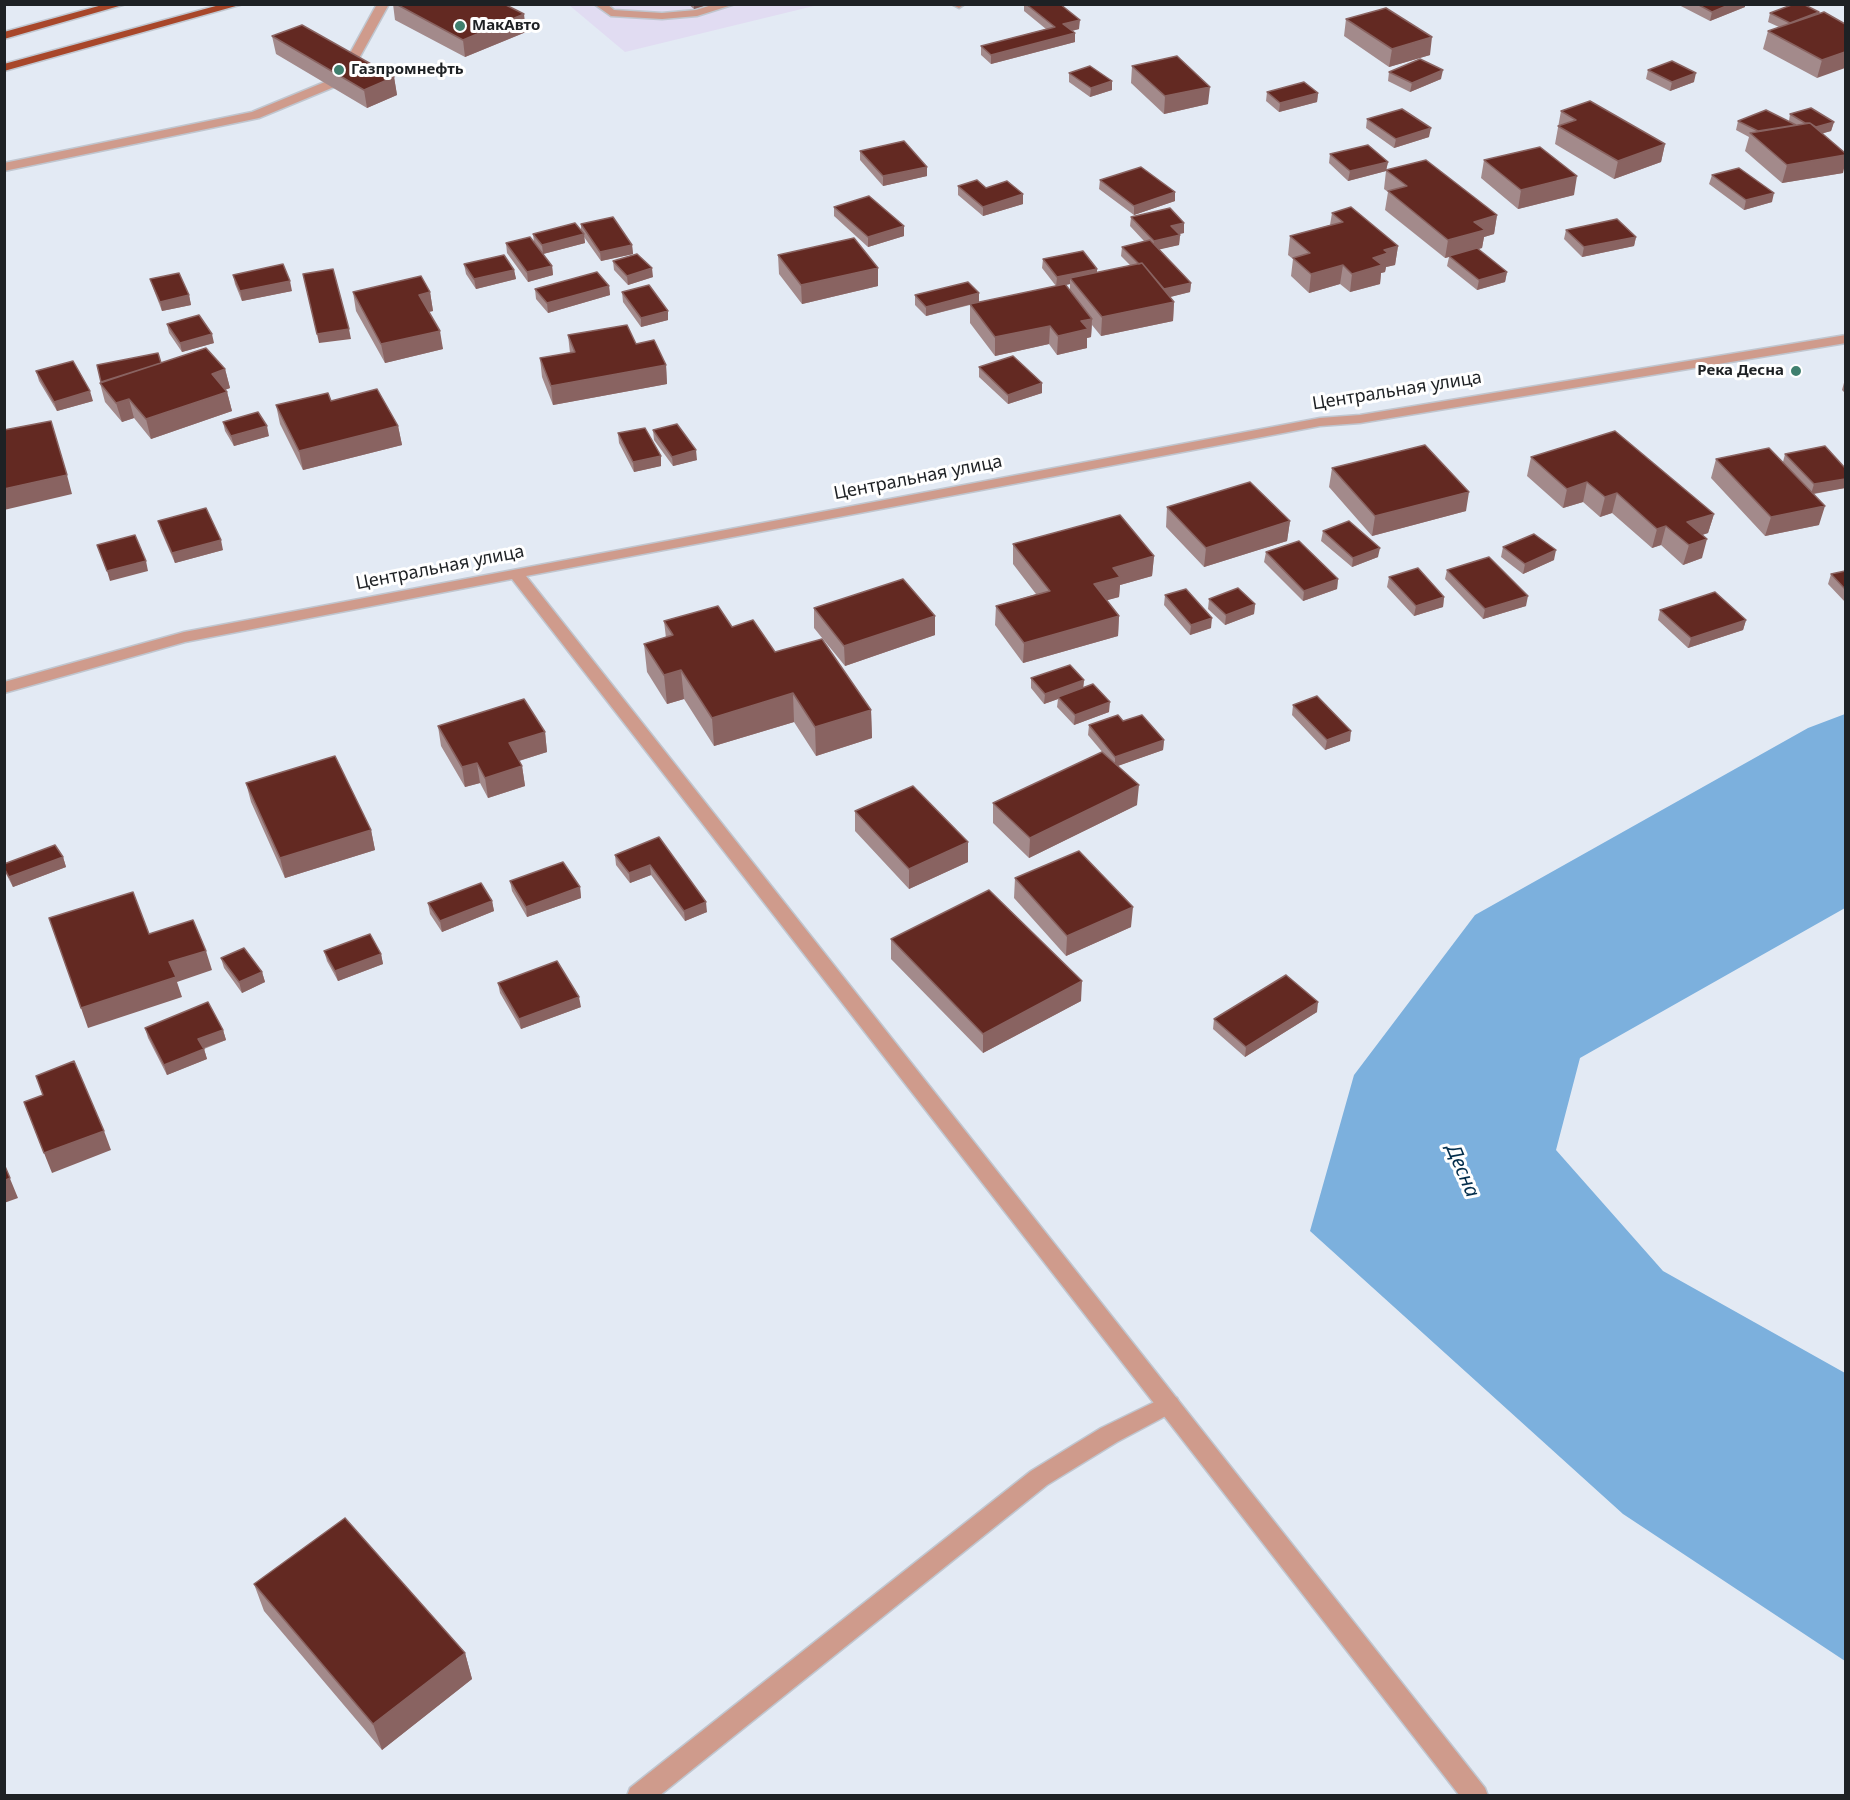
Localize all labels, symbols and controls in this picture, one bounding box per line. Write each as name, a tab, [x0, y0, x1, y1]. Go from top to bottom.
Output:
place label: МакАвто	[472, 17, 540, 35]
marker: МакАвто	[453, 19, 467, 33]
place label: Газпромнефть	[351, 61, 464, 79]
marker: Газпромнефть	[332, 63, 346, 77]
place label: Река Десна	[1697, 362, 1784, 380]
marker: Река Десна	[1789, 364, 1803, 378]
street label: Центральная улица	[1311, 367, 1483, 415]
street label: Центральная улица	[832, 451, 1004, 505]
street label: Центральная улица	[354, 541, 526, 595]
water label: Десна	[1440, 1141, 1484, 1201]

